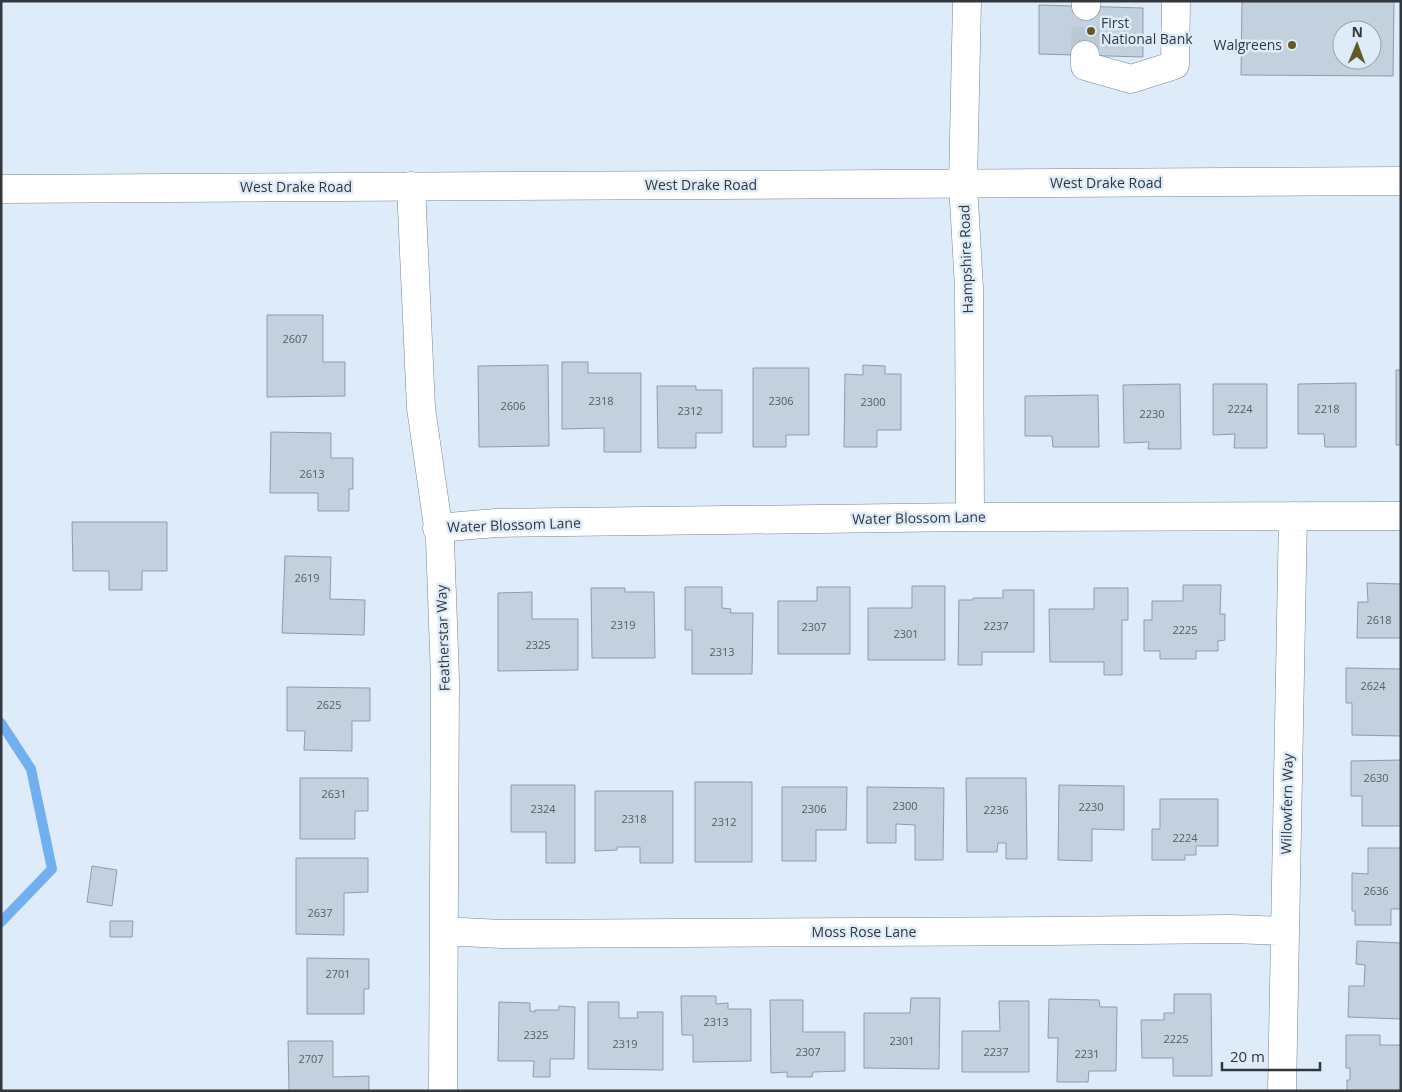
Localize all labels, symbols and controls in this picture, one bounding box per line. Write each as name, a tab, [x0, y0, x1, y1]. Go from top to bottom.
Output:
place label: First National Bank	[1101, 13, 1193, 48]
north arrow	[1332, 20, 1382, 70]
text: N	[1351, 22, 1363, 41]
marker: First National Bank	[1085, 25, 1097, 37]
place label: Walgreens	[1213, 35, 1282, 54]
marker: Walgreens	[1286, 39, 1298, 51]
street label: West Drake Road	[1050, 173, 1162, 192]
street label: West Drake Road	[645, 175, 757, 194]
street label: West Drake Road	[240, 177, 352, 196]
street label: Hampshire Road	[954, 204, 977, 314]
house number: 2607	[282, 331, 308, 346]
house number: 2318	[588, 393, 614, 408]
house number: 2306	[768, 393, 794, 408]
house number: 2300	[860, 394, 886, 409]
house number: 2606	[500, 398, 526, 413]
house number: 2224	[1227, 401, 1253, 416]
house number: 2218	[1314, 401, 1340, 416]
house number: 2312	[677, 403, 703, 418]
house number: 2230	[1139, 406, 1165, 421]
house number: 2613	[299, 466, 325, 481]
street label: Water Blossom Lane	[852, 507, 986, 528]
street label: Water Blossom Lane	[447, 513, 581, 536]
house number: 2619	[294, 570, 320, 585]
street label: Featherstar Way	[431, 583, 454, 692]
house number: 2618	[1366, 612, 1392, 627]
house number: 2319	[610, 617, 636, 632]
house number: 2237	[983, 618, 1009, 633]
house number: 2307	[801, 619, 827, 634]
house number: 2225	[1172, 622, 1198, 637]
house number: 2301	[893, 626, 919, 641]
house number: 2325	[525, 637, 551, 652]
house number: 2313	[709, 644, 735, 659]
house number: 2624	[1360, 678, 1386, 693]
house number: 2625	[316, 697, 342, 712]
street label: Willowfern Way	[1276, 752, 1297, 855]
house number: 2630	[1363, 770, 1389, 785]
house number: 2631	[321, 786, 347, 801]
house number: 2300	[892, 798, 918, 813]
house number: 2230	[1078, 799, 1104, 814]
house number: 2324	[530, 801, 556, 816]
house number: 2306	[801, 801, 827, 816]
house number: 2236	[983, 802, 1009, 817]
house number: 2318	[621, 811, 647, 826]
house number: 2312	[711, 814, 737, 829]
house number: 2224	[1172, 830, 1198, 845]
house number: 2636	[1363, 883, 1389, 898]
house number: 2637	[307, 905, 333, 920]
street label: Moss Rose Lane	[812, 922, 917, 941]
house number: 2701	[325, 966, 351, 981]
house number: 2313	[703, 1014, 729, 1029]
house number: 2325	[523, 1027, 549, 1042]
house number: 2225	[1163, 1031, 1189, 1046]
house number: 2301	[889, 1033, 915, 1048]
house number: 2319	[612, 1036, 638, 1051]
scale bar	[1222, 1040, 1320, 1072]
house number: 2307	[795, 1044, 821, 1059]
house number: 2237	[983, 1044, 1009, 1059]
house number: 2231	[1074, 1046, 1100, 1061]
text: 20 m	[1230, 1046, 1265, 1066]
house number: 2707	[298, 1051, 324, 1066]

